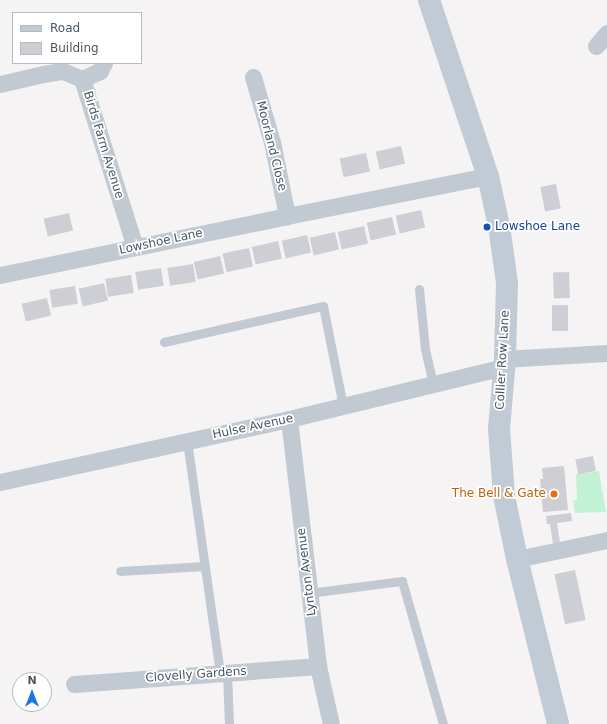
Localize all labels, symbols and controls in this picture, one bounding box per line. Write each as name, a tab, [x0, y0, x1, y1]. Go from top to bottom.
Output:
legend	[12, 12, 142, 64]
text: Road	[50, 21, 80, 35]
text: Building	[50, 41, 99, 55]
street label: Birds Farm Avenue	[80, 89, 126, 201]
street label: Moorland Close	[253, 99, 289, 193]
place label: Lowshoe Lane	[495, 220, 580, 234]
marker: Lowshoe Lane	[482, 222, 492, 232]
street label: Lowshoe Lane	[118, 226, 204, 258]
street label: Collier Row Lane	[493, 310, 513, 410]
street label: Hulse Avenue	[211, 411, 295, 443]
place label: The Bell & Gate	[452, 487, 546, 501]
marker: The Bell & Gate	[549, 489, 559, 499]
street label: Lynton Avenue	[294, 527, 320, 617]
street label: Clovelly Gardens	[145, 664, 247, 686]
north arrow	[12, 672, 52, 712]
text: N	[27, 674, 37, 687]

